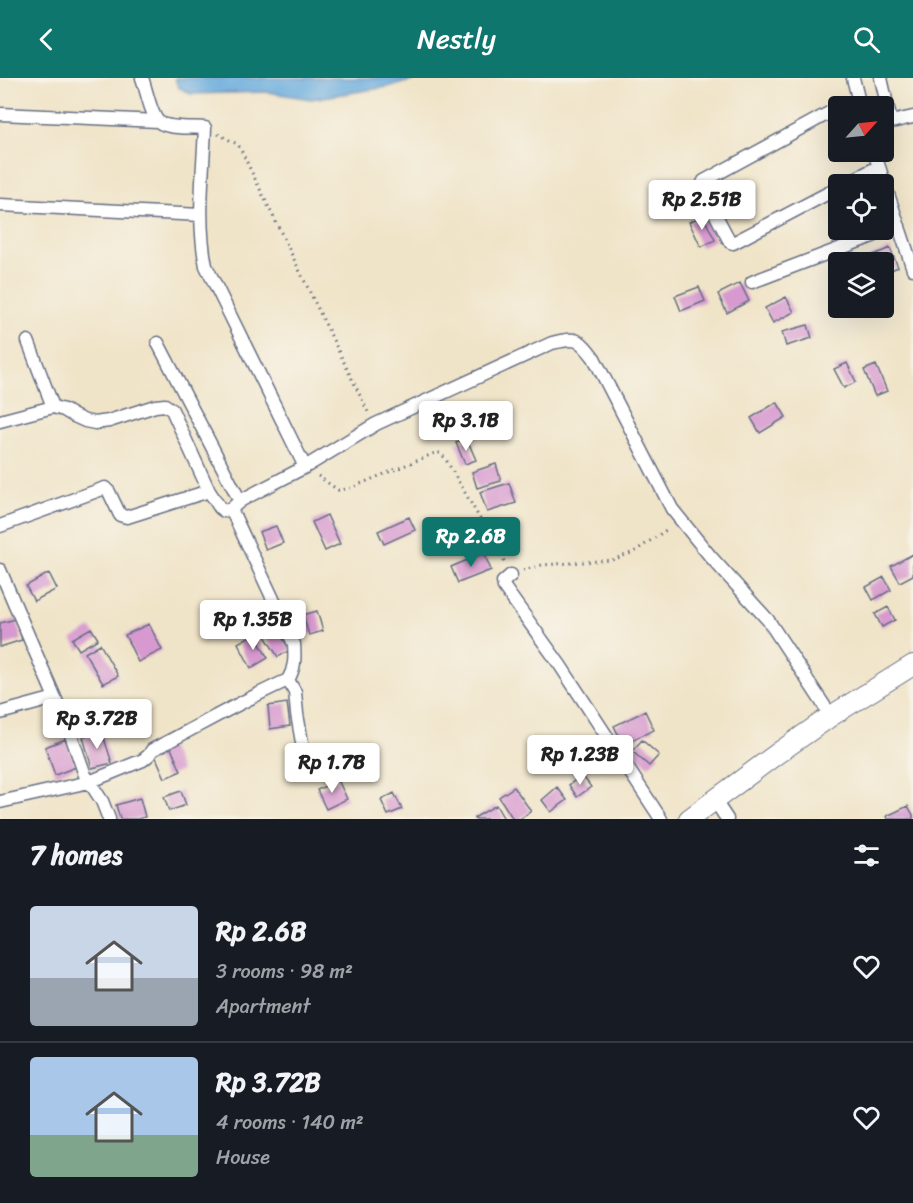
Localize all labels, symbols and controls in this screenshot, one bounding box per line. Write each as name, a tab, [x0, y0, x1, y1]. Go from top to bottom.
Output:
text: Nestly	[417, 15, 496, 63]
icon: back	[30, 23, 63, 56]
icon: search	[850, 23, 883, 56]
north arrow	[828, 96, 894, 162]
map controls	[828, 96, 894, 318]
button: locate	[828, 174, 894, 240]
pin: Rp 2.51B	[640, 180, 764, 231]
text: Rp 2.51B	[663, 182, 741, 217]
button: layers	[828, 252, 894, 318]
pin: Rp 3.1B	[411, 401, 521, 452]
text: Rp 3.1B	[433, 403, 499, 438]
pin: Rp 2.6B	[416, 517, 526, 568]
text: Rp 2.6B	[436, 519, 506, 554]
pin: Rp 1.35B	[191, 600, 315, 651]
text: Rp 1.35B	[214, 602, 292, 637]
pin: Rp 3.72B	[35, 699, 159, 750]
text: Rp 3.72B	[57, 701, 137, 736]
pin: Rp 1.23B	[518, 735, 642, 786]
text: Rp 1.23B	[541, 737, 619, 772]
pin: Rp 1.7B	[277, 743, 387, 794]
text: Rp 1.7B	[299, 745, 365, 780]
text: 7 homes	[30, 832, 122, 878]
icon: filters	[850, 839, 883, 872]
text: Rp 2.6B	[216, 908, 307, 954]
icon: home	[78, 930, 150, 1002]
icon: heart	[850, 950, 883, 983]
text: 3 rooms · 98 m²	[216, 954, 353, 989]
text: Apartment	[216, 989, 310, 1024]
text: Rp 3.72B	[216, 1059, 321, 1105]
icon: home	[78, 1081, 150, 1153]
icon: heart	[850, 1101, 883, 1134]
text: 4 rooms · 140 m²	[216, 1105, 364, 1140]
text: House	[216, 1140, 270, 1175]

